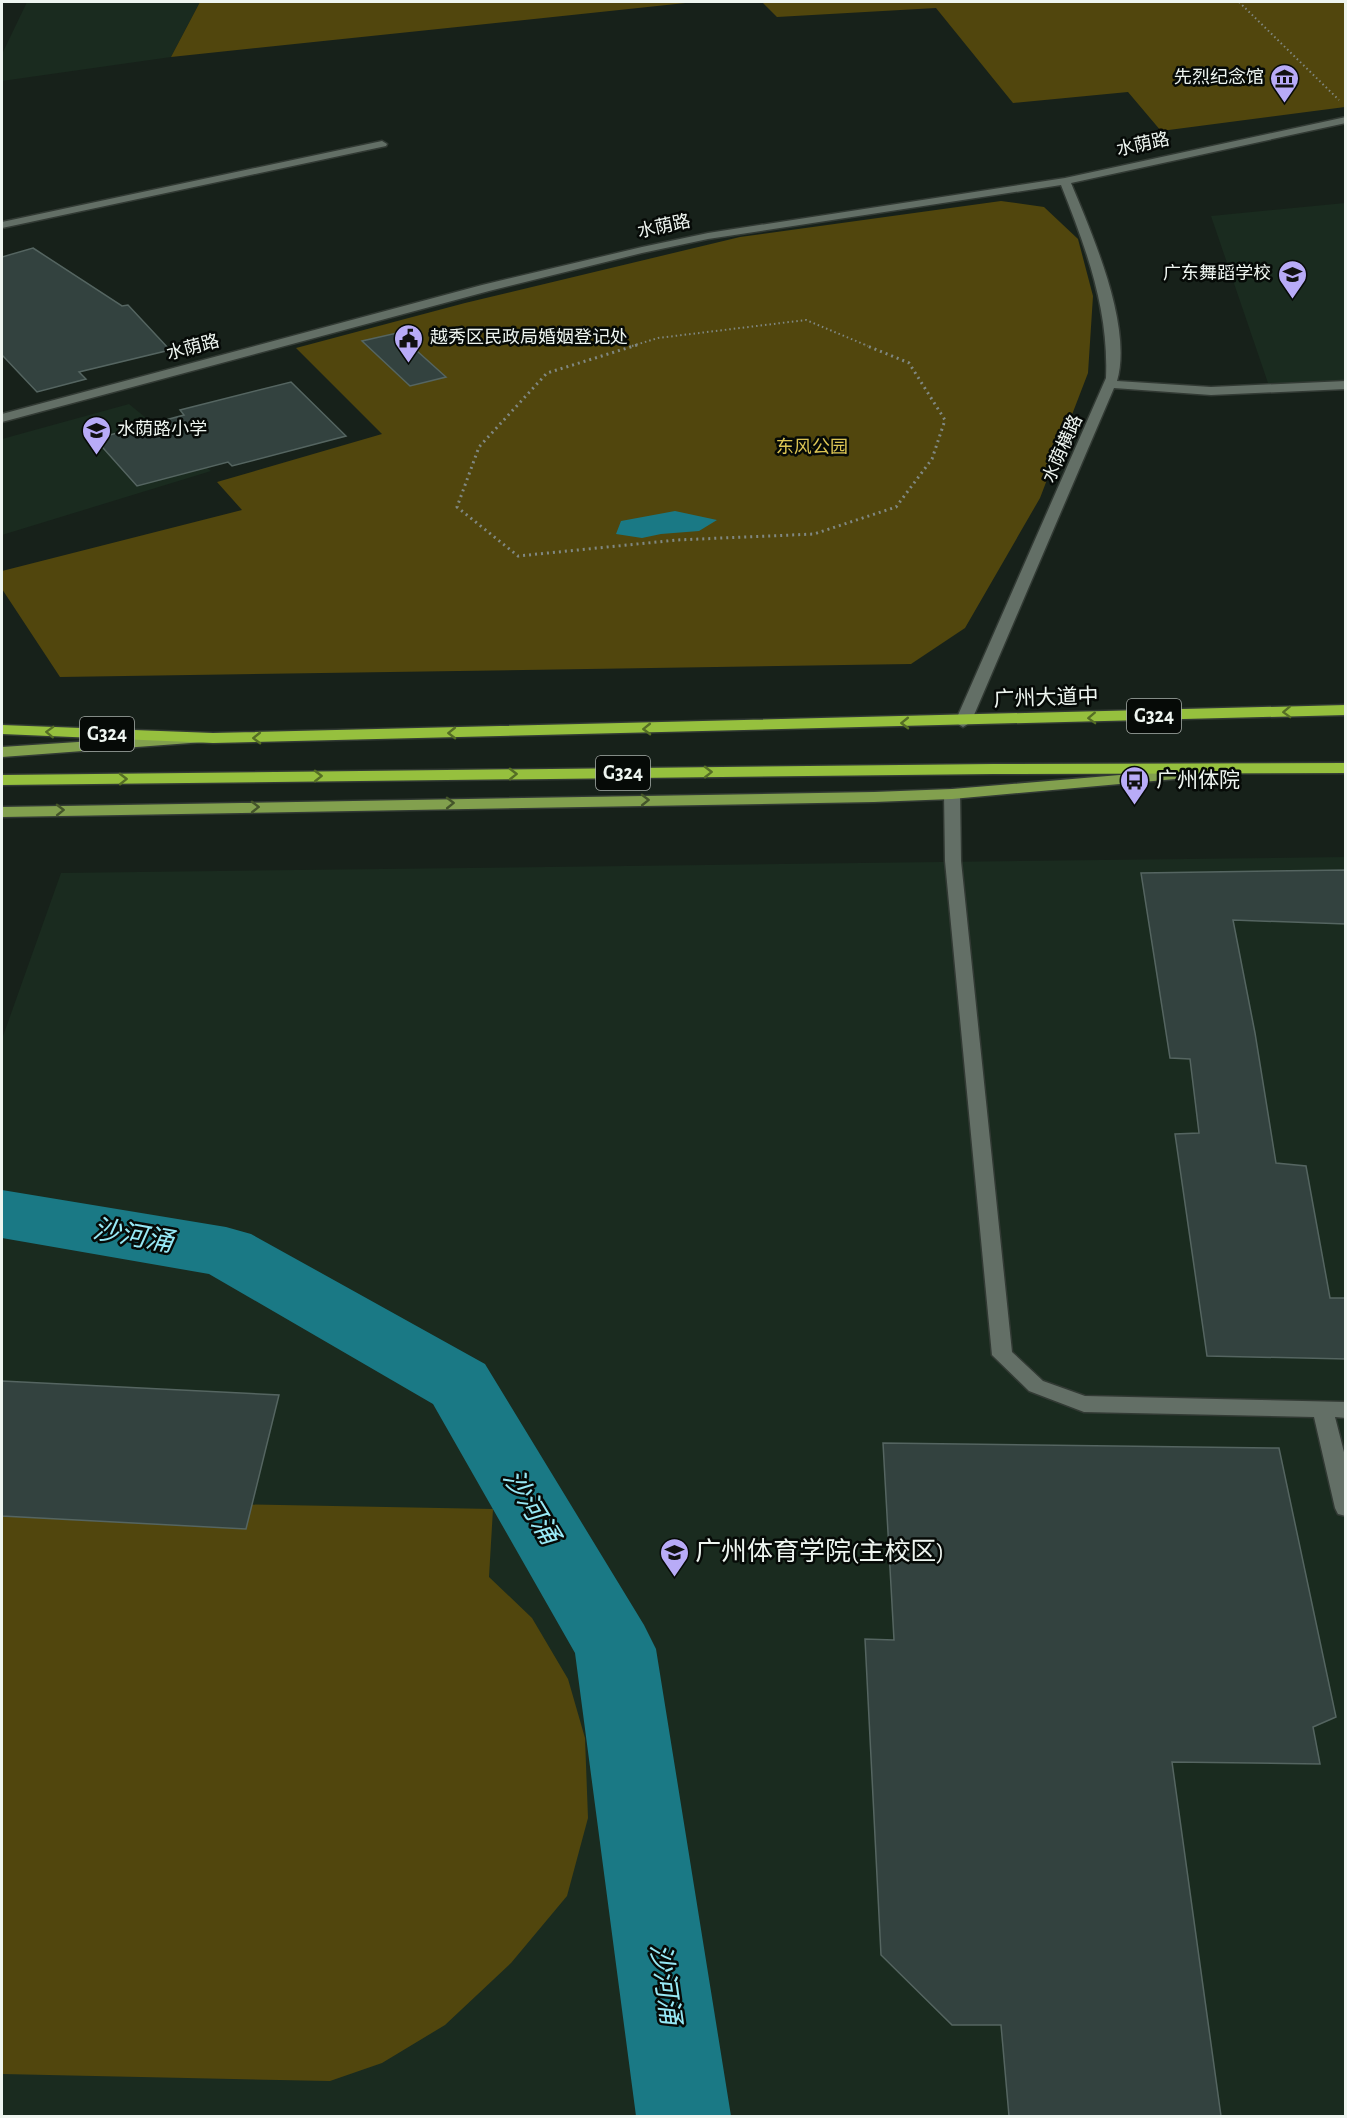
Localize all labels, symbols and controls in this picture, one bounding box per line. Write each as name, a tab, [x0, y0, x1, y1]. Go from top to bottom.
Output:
museum icon: 先烈纪念馆	[1269, 62, 1301, 104]
place label: 先烈纪念馆	[1174, 67, 1264, 87]
street label: 水荫路	[1114, 129, 1171, 159]
street label: 水荫路	[635, 211, 692, 241]
school or university icon: 广东舞蹈学校	[1276, 258, 1308, 300]
place label: 广东舞蹈学校	[1163, 263, 1271, 283]
public building icon: 越秀区民政局婚姻登记处	[393, 322, 425, 364]
place label: 越秀区民政局婚姻登记处	[430, 327, 628, 347]
street label: 水荫路	[164, 330, 221, 364]
street label: 水荫横路	[1038, 412, 1086, 486]
school or university icon: 水荫路小学	[80, 414, 112, 456]
place label: 水荫路小学	[117, 419, 207, 439]
park label: 东风公园	[776, 437, 848, 457]
street label: 广州大道中	[993, 685, 1099, 710]
road number: G324	[1127, 699, 1181, 733]
one-way arrow	[1283, 706, 1292, 718]
one-way arrow	[1088, 712, 1097, 724]
road number: G324	[80, 717, 134, 751]
one-way arrow	[900, 717, 909, 729]
one-way arrow	[642, 723, 651, 735]
one-way arrow	[45, 726, 54, 738]
one-way arrow	[447, 727, 456, 740]
one-way arrow	[252, 731, 261, 744]
road number: G324	[596, 756, 650, 790]
bus stop icon: 广州体院	[1119, 764, 1151, 806]
one-way arrow	[703, 766, 712, 778]
one-way arrow	[508, 768, 517, 780]
place label: 广州体院	[1156, 769, 1240, 791]
one-way arrow	[313, 770, 322, 783]
one-way arrow	[118, 773, 127, 785]
one-way arrow	[640, 794, 649, 806]
one-way arrow	[445, 797, 454, 810]
one-way arrow	[250, 801, 259, 813]
one-way arrow	[55, 804, 64, 817]
water label: 沙河涌	[91, 1215, 178, 1257]
water label: 沙河涌	[499, 1465, 566, 1551]
school or university icon: 广州体育学院(主校区)	[658, 1536, 690, 1578]
place label: 广州体育学院(主校区)	[695, 1537, 944, 1565]
water label: 沙河涌	[646, 1942, 685, 2029]

